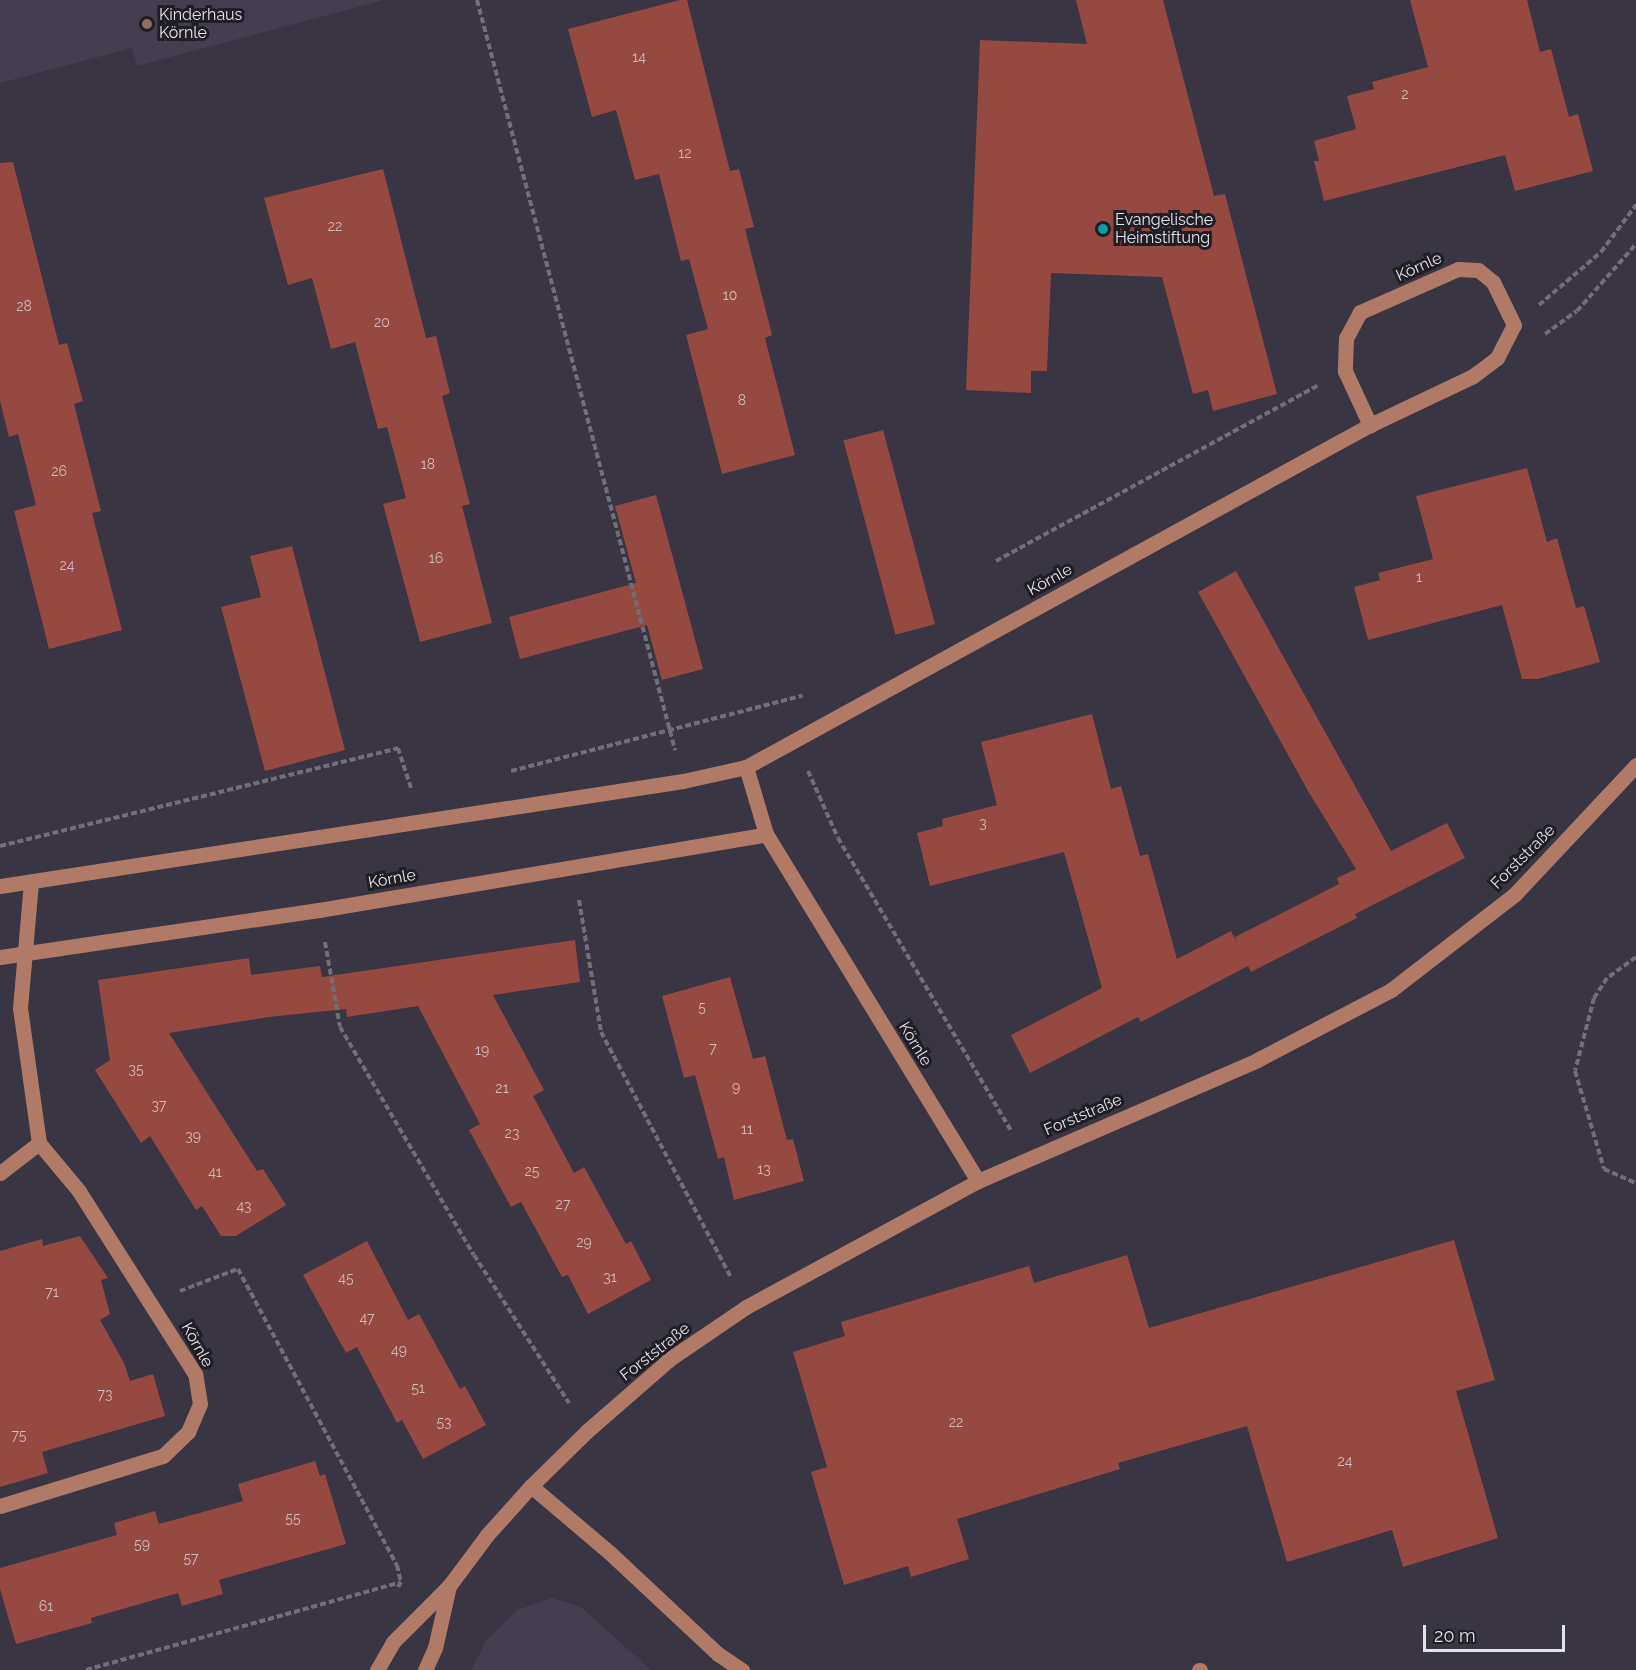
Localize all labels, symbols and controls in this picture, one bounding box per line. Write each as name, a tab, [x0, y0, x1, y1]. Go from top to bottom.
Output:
place label: Kinderhaus Körnle	[159, 5, 242, 43]
marker: Kinderhaus Körnle	[140, 17, 154, 31]
house number: 14	[632, 49, 646, 65]
house number: 2	[1401, 86, 1409, 102]
house number: 12	[678, 145, 692, 161]
place label: Evangelische Heimstiftung	[1115, 210, 1213, 248]
house number: 22	[328, 218, 342, 234]
marker: Evangelische Heimstiftung	[1096, 222, 1110, 236]
street label: Körnle	[1393, 248, 1445, 286]
house number: 10	[723, 287, 737, 303]
house number: 28	[16, 298, 32, 314]
house number: 20	[374, 314, 390, 330]
house number: 8	[738, 392, 746, 408]
house number: 18	[421, 456, 435, 472]
house number: 26	[51, 463, 67, 479]
house number: 16	[429, 550, 443, 566]
house number: 24	[60, 557, 74, 573]
street label: Körnle	[1024, 560, 1076, 600]
house number: 1	[1416, 569, 1422, 585]
house number: 3	[979, 815, 987, 831]
street label: Forststraße	[1487, 821, 1559, 893]
street label: Körnle	[367, 865, 417, 893]
house number: 5	[698, 999, 706, 1015]
street label: Körnle	[894, 1018, 936, 1070]
house number: 7	[709, 1040, 717, 1056]
house number: 19	[475, 1042, 489, 1058]
house number: 35	[128, 1061, 144, 1077]
house number: 9	[732, 1079, 740, 1095]
house number: 21	[495, 1080, 509, 1096]
street label: Forststraße	[1041, 1090, 1125, 1140]
house number: 37	[152, 1097, 166, 1113]
house number: 11	[741, 1121, 753, 1137]
house number: 23	[505, 1125, 519, 1141]
house number: 39	[185, 1128, 201, 1144]
house number: 13	[757, 1161, 771, 1177]
house number: 25	[525, 1163, 539, 1179]
house number: 41	[208, 1164, 222, 1180]
house number: 27	[556, 1196, 570, 1212]
house number: 43	[236, 1198, 252, 1214]
house number: 29	[576, 1234, 592, 1250]
house number: 31	[603, 1269, 617, 1285]
house number: 45	[338, 1270, 354, 1286]
house number: 71	[45, 1284, 59, 1300]
house number: 47	[359, 1310, 375, 1326]
street label: Körnle	[177, 1319, 217, 1371]
street label: Forststraße	[616, 1319, 694, 1385]
house number: 49	[391, 1342, 407, 1358]
house number: 51	[411, 1380, 425, 1396]
house number: 73	[98, 1386, 112, 1402]
house number: 53	[436, 1414, 452, 1430]
house number: 22	[949, 1414, 963, 1430]
house number: 75	[12, 1427, 26, 1443]
house number: 24	[1338, 1453, 1352, 1469]
house number: 55	[285, 1510, 301, 1526]
house number: 59	[134, 1536, 150, 1552]
house number: 57	[183, 1550, 199, 1566]
house number: 61	[39, 1598, 53, 1614]
scale bar	[1426, 1613, 1568, 1651]
text: 20 m	[1434, 1625, 1476, 1646]

